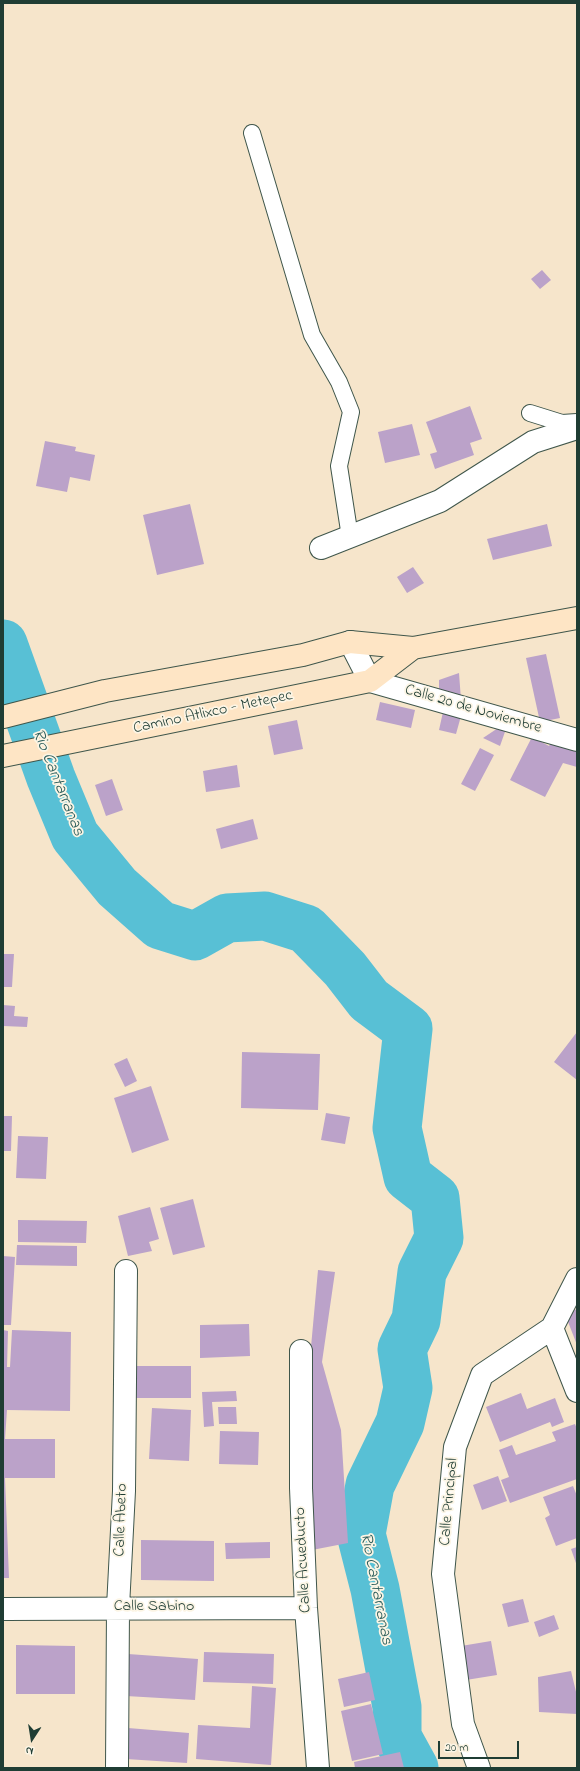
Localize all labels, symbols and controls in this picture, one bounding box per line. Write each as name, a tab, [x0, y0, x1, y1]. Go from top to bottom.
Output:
street label: Calle 20 de Noviembre	[402, 681, 544, 739]
street label: Camino Atlixco - Metepec	[132, 687, 294, 739]
water label: Rio Cantarranas	[26, 727, 88, 839]
street label: Calle Principal	[437, 1457, 463, 1547]
street label: Calle Abeto	[111, 1483, 133, 1557]
street label: Calle Acueducto	[292, 1507, 316, 1613]
water label: Rio Cantarranas	[354, 1531, 396, 1647]
street label: Calle Sabino	[114, 1597, 194, 1617]
north arrow	[12, 1719, 52, 1759]
scale bar	[440, 1733, 521, 1759]
text: 20 m	[445, 1739, 468, 1757]
text: N	[24, 1742, 35, 1759]

